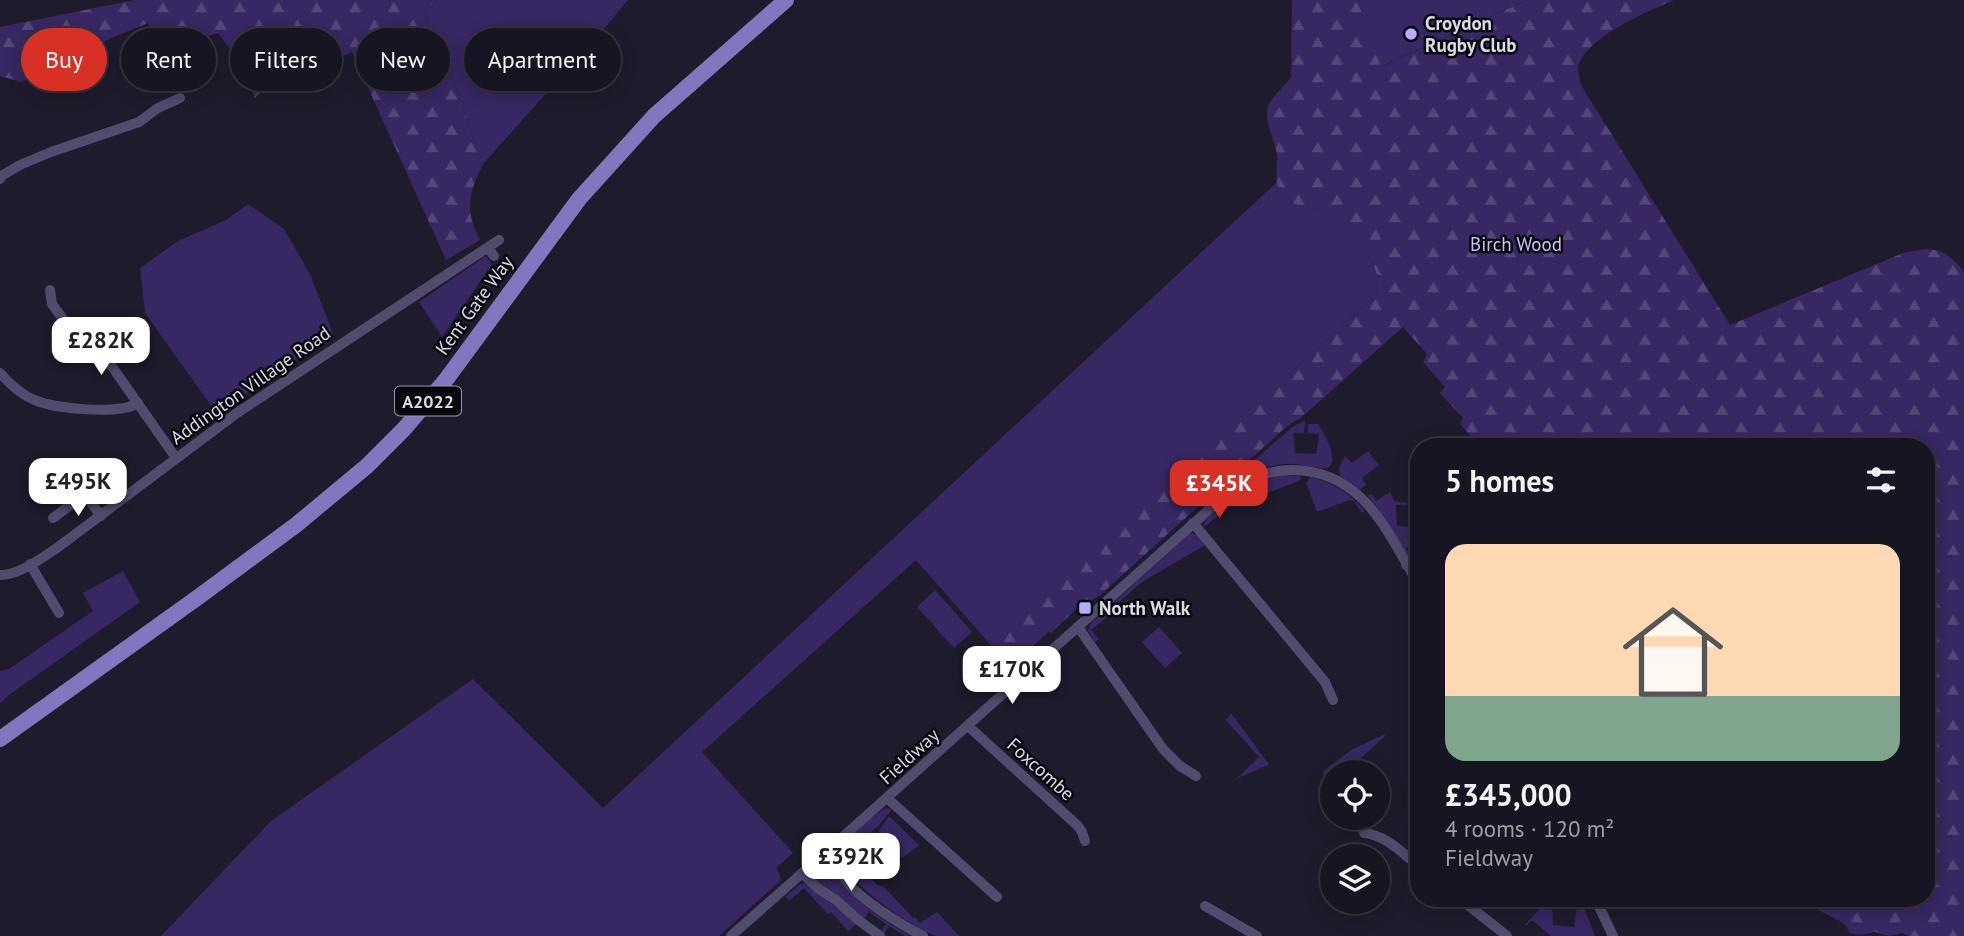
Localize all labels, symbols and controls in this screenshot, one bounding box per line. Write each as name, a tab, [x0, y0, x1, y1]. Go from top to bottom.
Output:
place label: Croydon Rugby Club	[1425, 11, 1516, 57]
marker: Croydon Rugby Club	[1403, 26, 1419, 42]
chip: Buy	[21, 28, 107, 91]
chip: Rent	[121, 28, 216, 91]
chip: Filters	[230, 28, 342, 91]
chip: New	[356, 28, 450, 91]
chip: Apartment	[464, 28, 621, 91]
park label: Birch Wood	[1470, 232, 1562, 256]
street label: Kent Gate Way	[430, 250, 518, 359]
pin: £282K	[52, 318, 150, 377]
street label: Addington Village Road	[165, 321, 335, 449]
text: £282K	[68, 325, 134, 354]
road number: A2022	[395, 386, 461, 416]
pin: £495K	[29, 458, 127, 518]
pin: £345K	[1170, 461, 1268, 520]
text: 5 homes	[1445, 461, 1554, 500]
icon: filters	[1862, 461, 1900, 499]
text: £495K	[45, 466, 111, 495]
text: £345K	[1186, 468, 1252, 497]
icon: home	[1610, 589, 1736, 715]
place label: North Walk	[1099, 596, 1191, 620]
marker: North Walk	[1077, 600, 1093, 616]
pin: £170K	[963, 646, 1061, 706]
text: £170K	[979, 654, 1045, 683]
street label: Fieldway	[874, 723, 944, 789]
street label: Foxcombe	[1002, 732, 1080, 806]
map controls	[1320, 760, 1390, 914]
button: locate	[1320, 760, 1390, 830]
text: £345,000	[1445, 775, 1572, 814]
text: 4 rooms · 120 m²	[1445, 814, 1614, 843]
pin: £392K	[802, 834, 900, 893]
text: £392K	[818, 841, 884, 870]
text: Fieldway	[1445, 843, 1533, 872]
button: layers	[1320, 844, 1390, 914]

